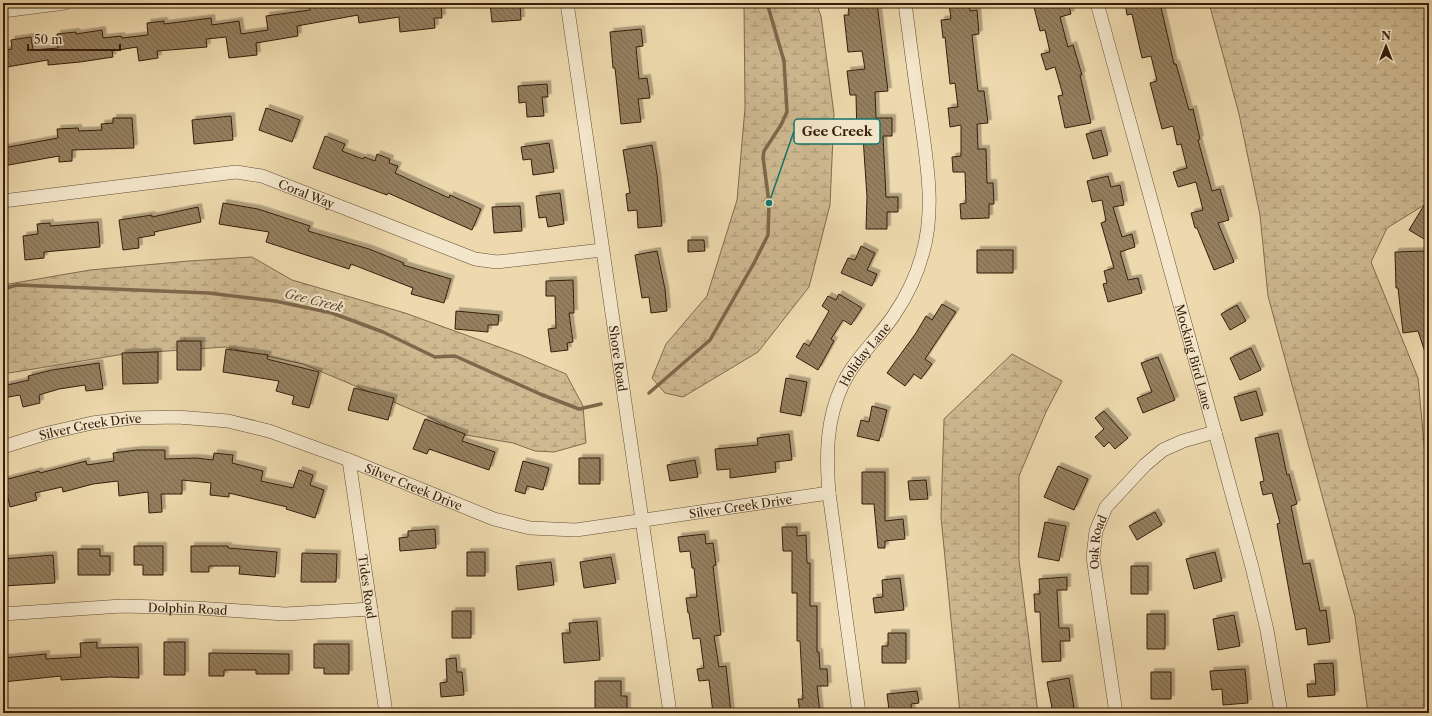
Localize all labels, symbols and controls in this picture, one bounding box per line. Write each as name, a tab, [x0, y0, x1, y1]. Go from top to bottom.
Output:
scale bar	[28, 26, 120, 52]
north arrow	[1366, 26, 1406, 66]
text: N	[1381, 29, 1391, 43]
text: 50 m	[34, 32, 63, 47]
callout: Gee Creek	[794, 119, 880, 144]
text: Gee Creek	[802, 123, 873, 139]
street label: Coral Way	[276, 176, 337, 211]
water label: Gee Creek	[283, 285, 345, 315]
street label: Mocking Bird Lane	[1173, 302, 1216, 412]
street label: Holiday Lane	[836, 319, 893, 389]
street label: Shore Road	[606, 324, 631, 393]
street label: Silver Creek Drive	[37, 410, 142, 443]
street label: Silver Creek Drive	[363, 460, 465, 513]
street label: Silver Creek Drive	[688, 491, 793, 521]
street label: Oak Road	[1085, 512, 1110, 571]
street label: Tides Road	[355, 554, 380, 620]
street label: Dolphin Road	[148, 599, 229, 618]

